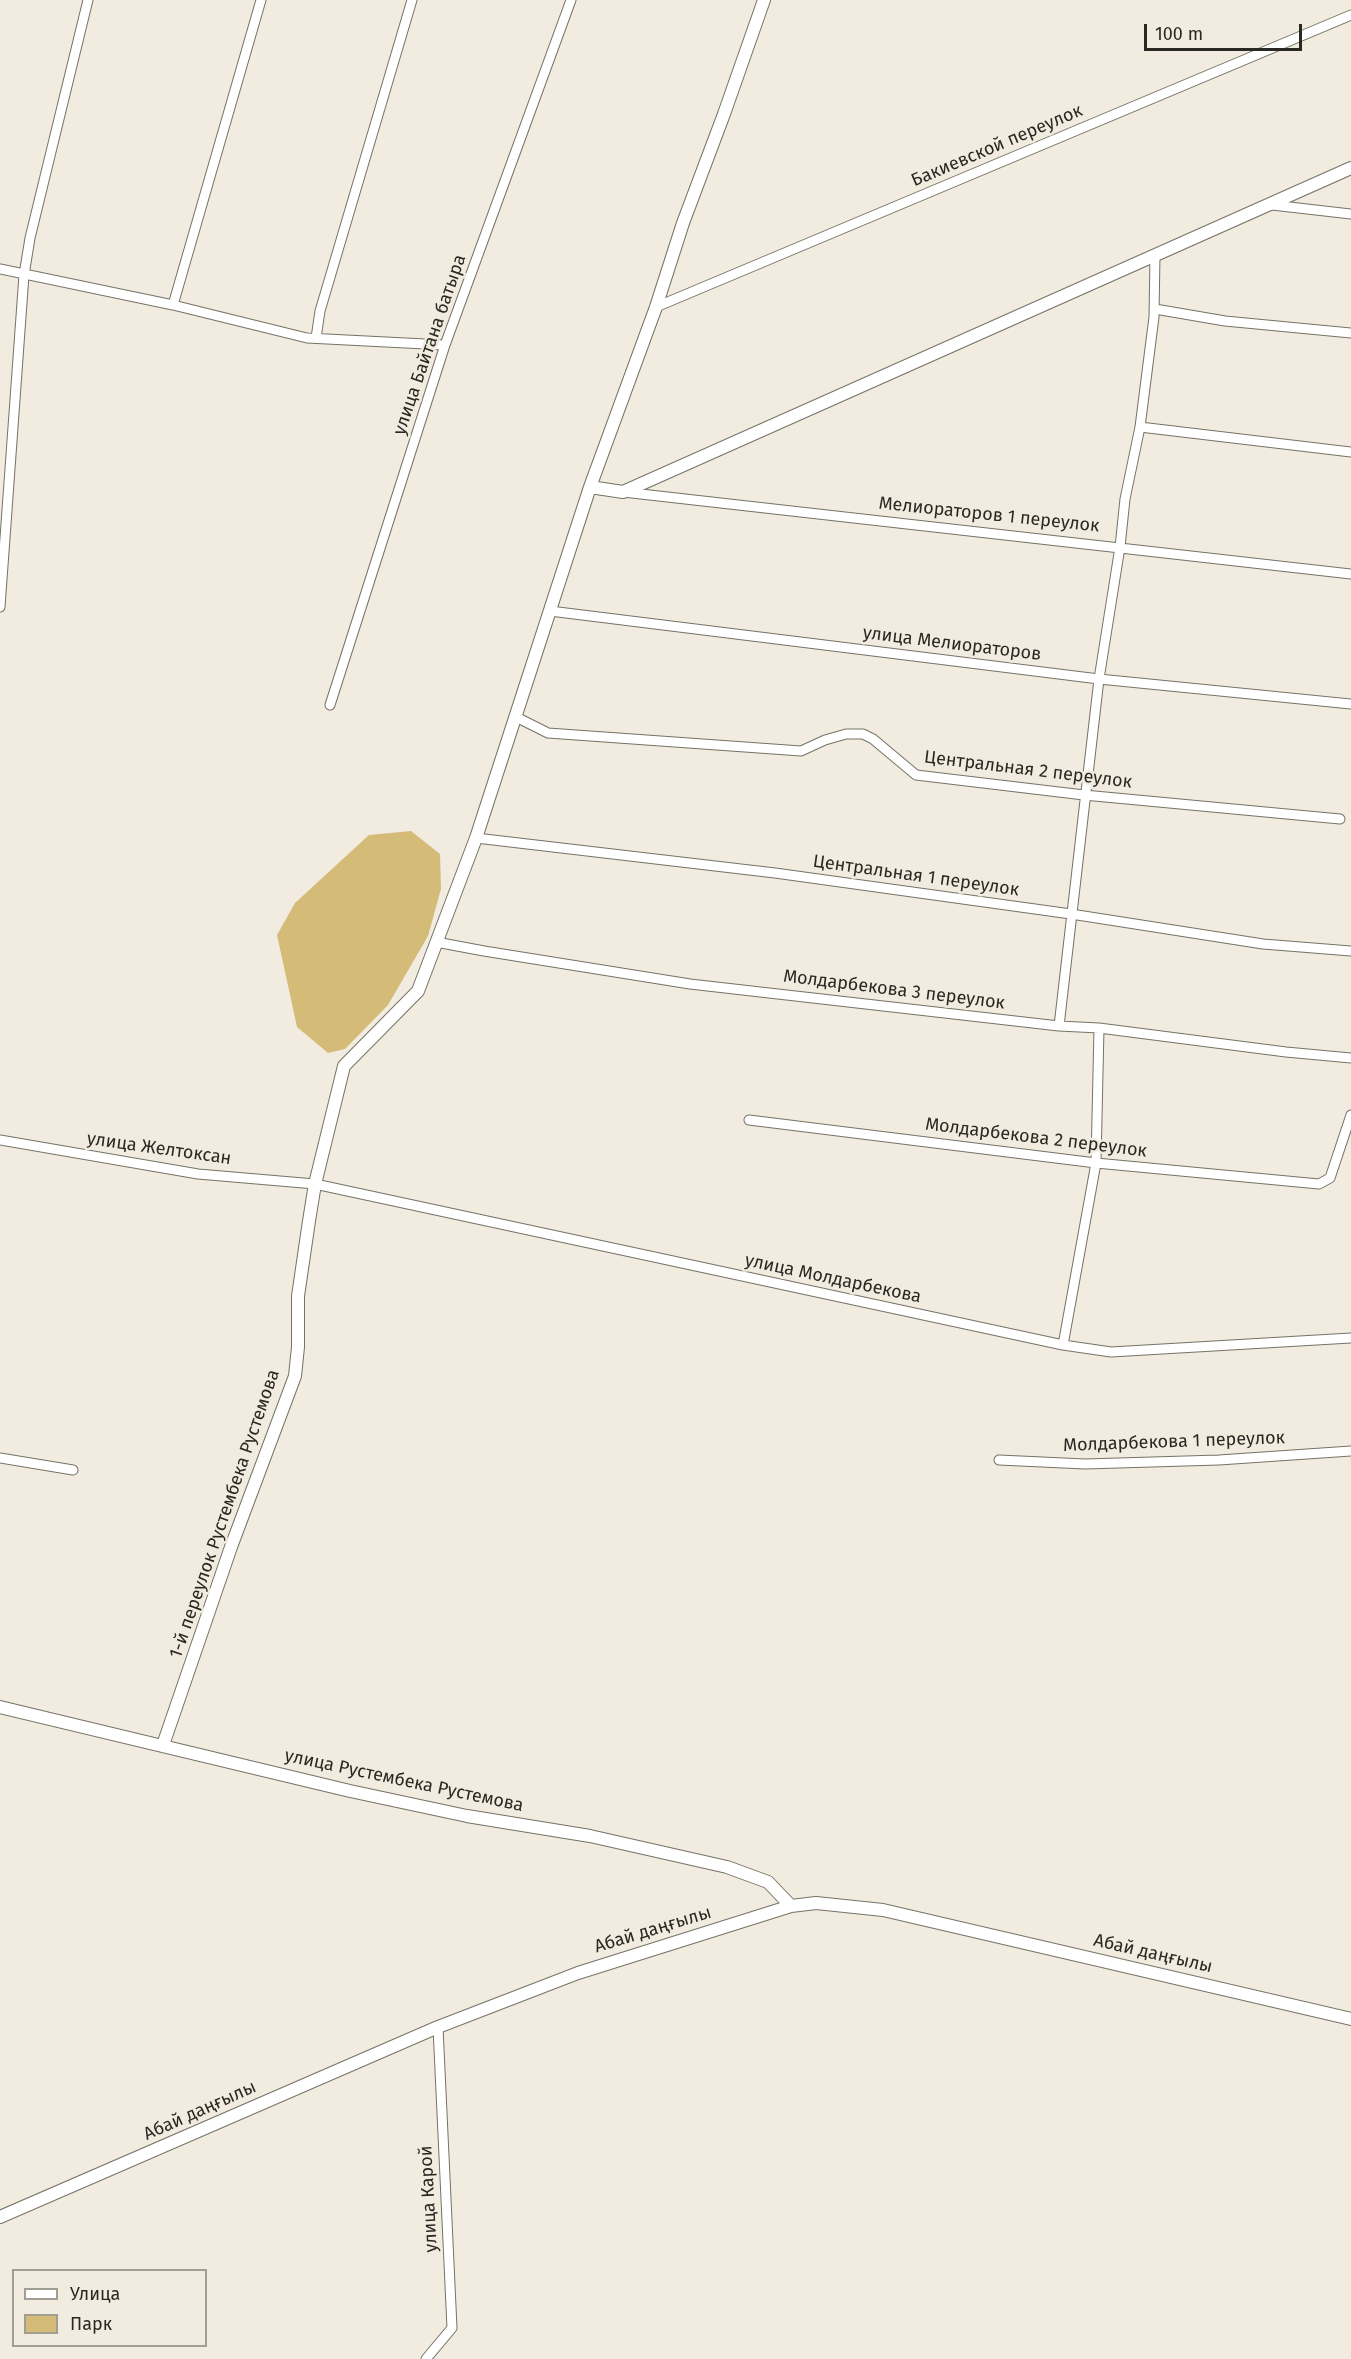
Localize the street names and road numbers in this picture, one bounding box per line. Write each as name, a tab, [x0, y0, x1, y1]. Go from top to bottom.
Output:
street label: Бакиевской переулок	[908, 100, 1086, 192]
street label: улица Байтана батыра	[389, 252, 471, 438]
street label: Мелиораторов 1 переулок	[878, 493, 1100, 537]
street label: улица Мелиораторов	[861, 622, 1043, 666]
street label: Центральная 2 переулок	[923, 747, 1133, 793]
street label: Центральная 1 переулок	[812, 851, 1020, 901]
street label: Молдарбекова 3 переулок	[782, 966, 1006, 1014]
street label: Молдарбекова 2 переулок	[924, 1114, 1148, 1162]
street label: улица Желтоксан	[85, 1128, 233, 1170]
street label: улица Молдарбекова	[743, 1250, 923, 1308]
street label: 1-й переулок Рустембека Рустемова	[165, 1367, 285, 1661]
street label: Молдарбекова 1 переулок	[1063, 1427, 1285, 1457]
street label: улица Рустембека Рустемова	[283, 1745, 525, 1817]
street label: Абай даңғылы	[592, 1902, 714, 1958]
street label: Абай даңғылы	[1092, 1930, 1214, 1978]
street label: Абай даңғылы	[140, 2076, 260, 2146]
street label: улица Карой	[415, 2145, 443, 2253]

